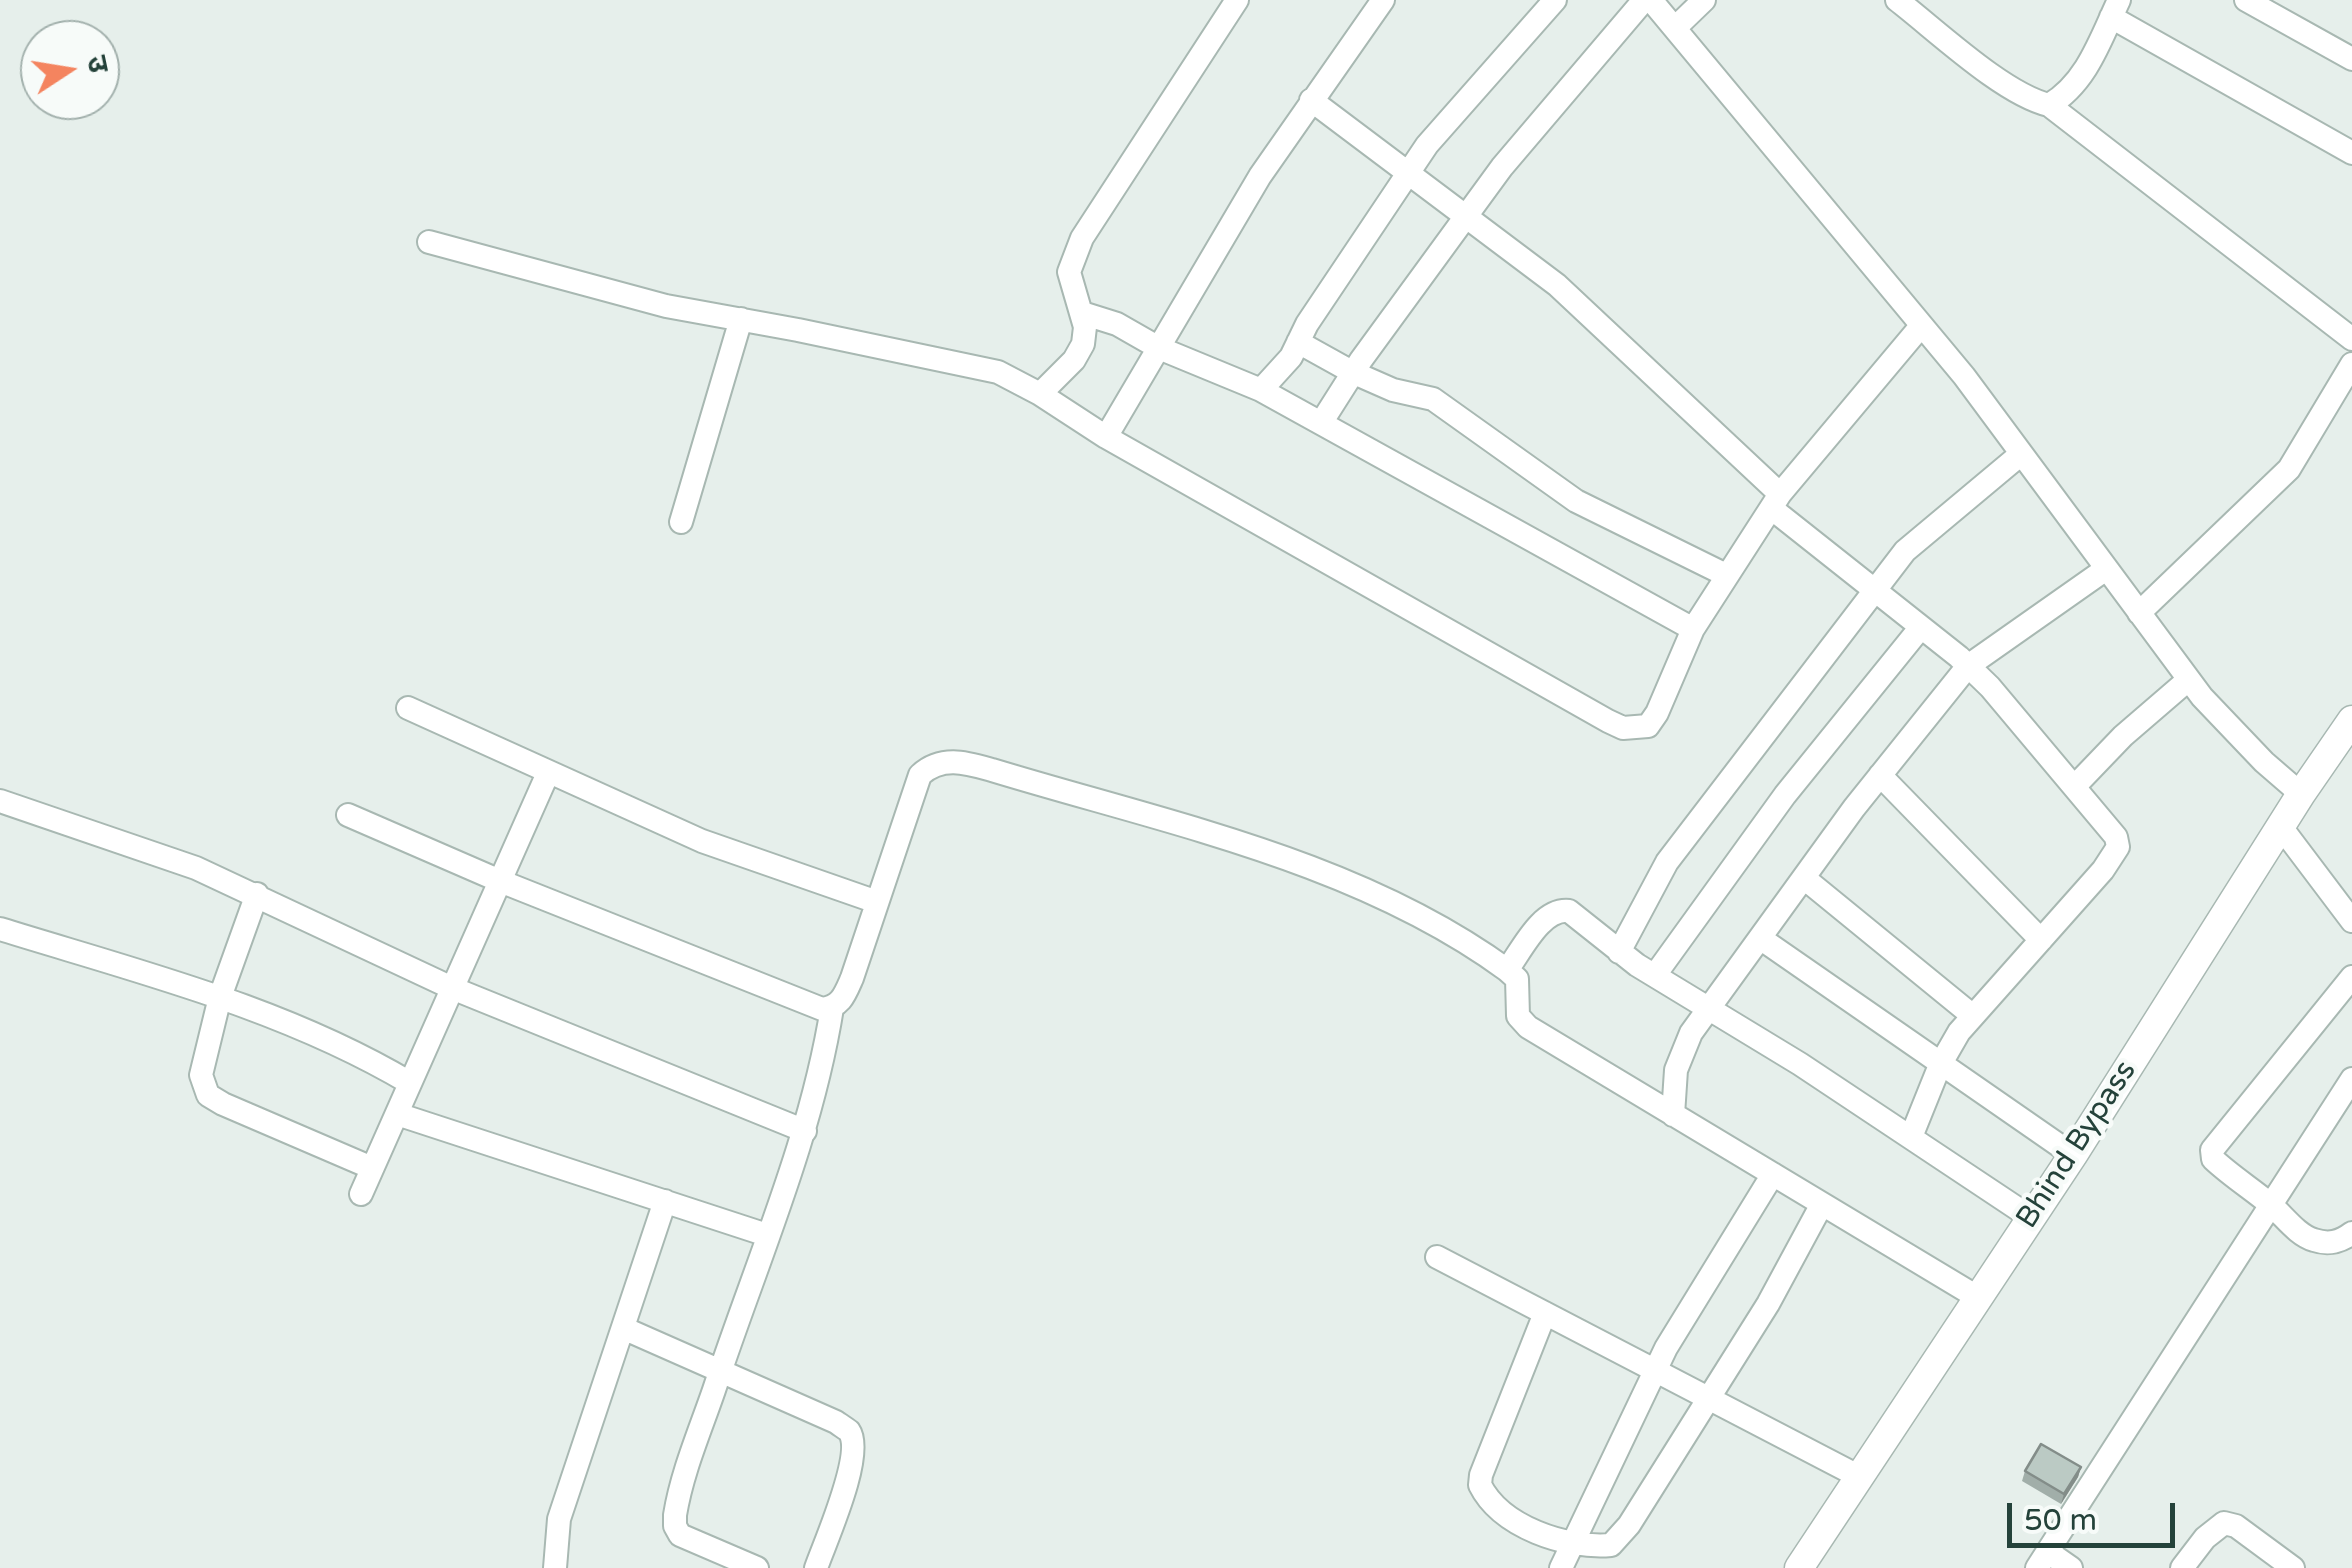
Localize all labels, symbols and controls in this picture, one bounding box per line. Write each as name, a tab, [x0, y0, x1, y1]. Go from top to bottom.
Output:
north arrow	[20, 20, 120, 120]
text: उ	[79, 53, 116, 76]
street label: Bhind Bypass	[2010, 1055, 2144, 1235]
scale bar	[2012, 1483, 2180, 1545]
text: 50 m	[2024, 1502, 2097, 1539]

